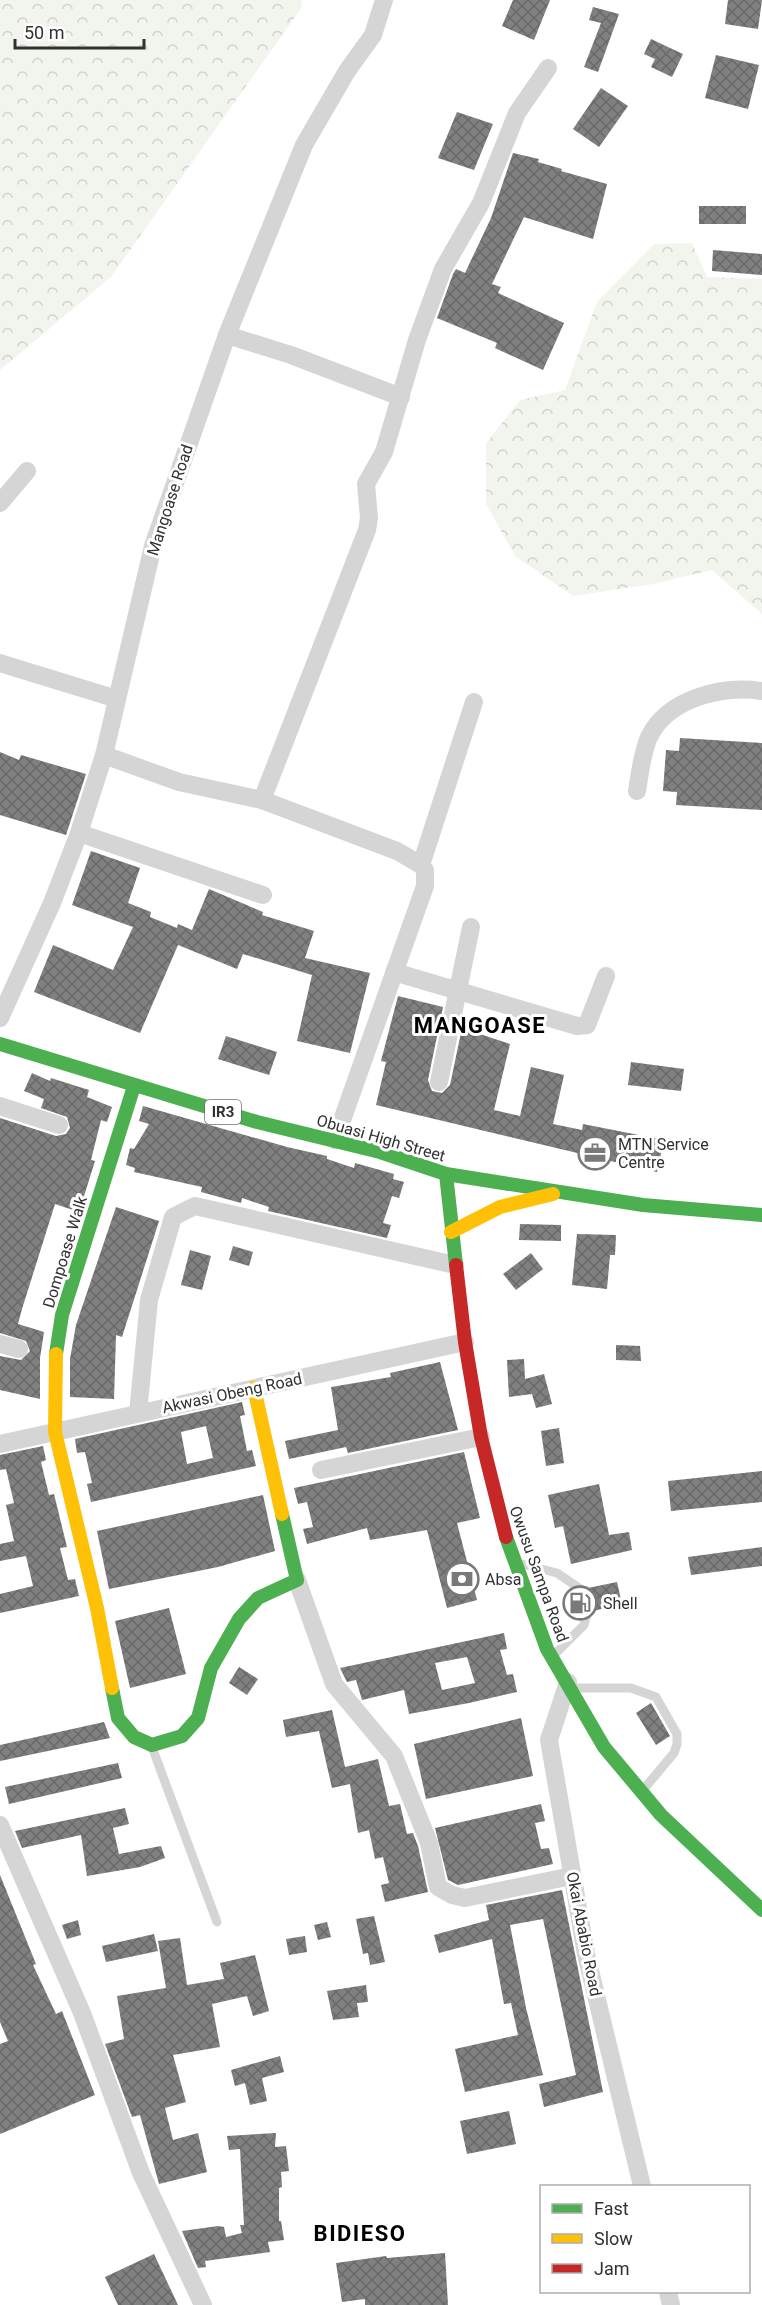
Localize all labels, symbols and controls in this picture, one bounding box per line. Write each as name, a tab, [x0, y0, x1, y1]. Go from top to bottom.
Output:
scale bar	[15, 12, 144, 50]
text: 50 m	[24, 22, 64, 43]
street label: Mangoase Road	[143, 442, 197, 558]
district label: MANGOASE	[414, 1013, 546, 1038]
road number: IR3	[205, 1100, 241, 1124]
street label: Obuasi High Street	[314, 1111, 448, 1165]
office icon: MTN Service Centre	[577, 1135, 613, 1171]
place label: MTN Service Centre	[618, 1135, 709, 1172]
street label: Dompoase Walk	[39, 1193, 91, 1310]
street label: Akwasi Obeng Road	[160, 1369, 304, 1417]
street label: Owusu Sampa Road	[506, 1503, 572, 1645]
bank icon: Absa	[444, 1561, 480, 1597]
place label: Absa	[485, 1570, 521, 1589]
fuel station icon: Shell	[562, 1585, 598, 1621]
place label: Shell	[603, 1594, 638, 1613]
street label: Okai Ababio Road	[563, 1870, 605, 1998]
legend	[540, 2185, 750, 2293]
text: Fast	[594, 2198, 629, 2219]
district label: BIDIESO	[314, 2221, 406, 2246]
text: Slow	[594, 2228, 633, 2249]
text: Jam	[594, 2258, 630, 2279]

